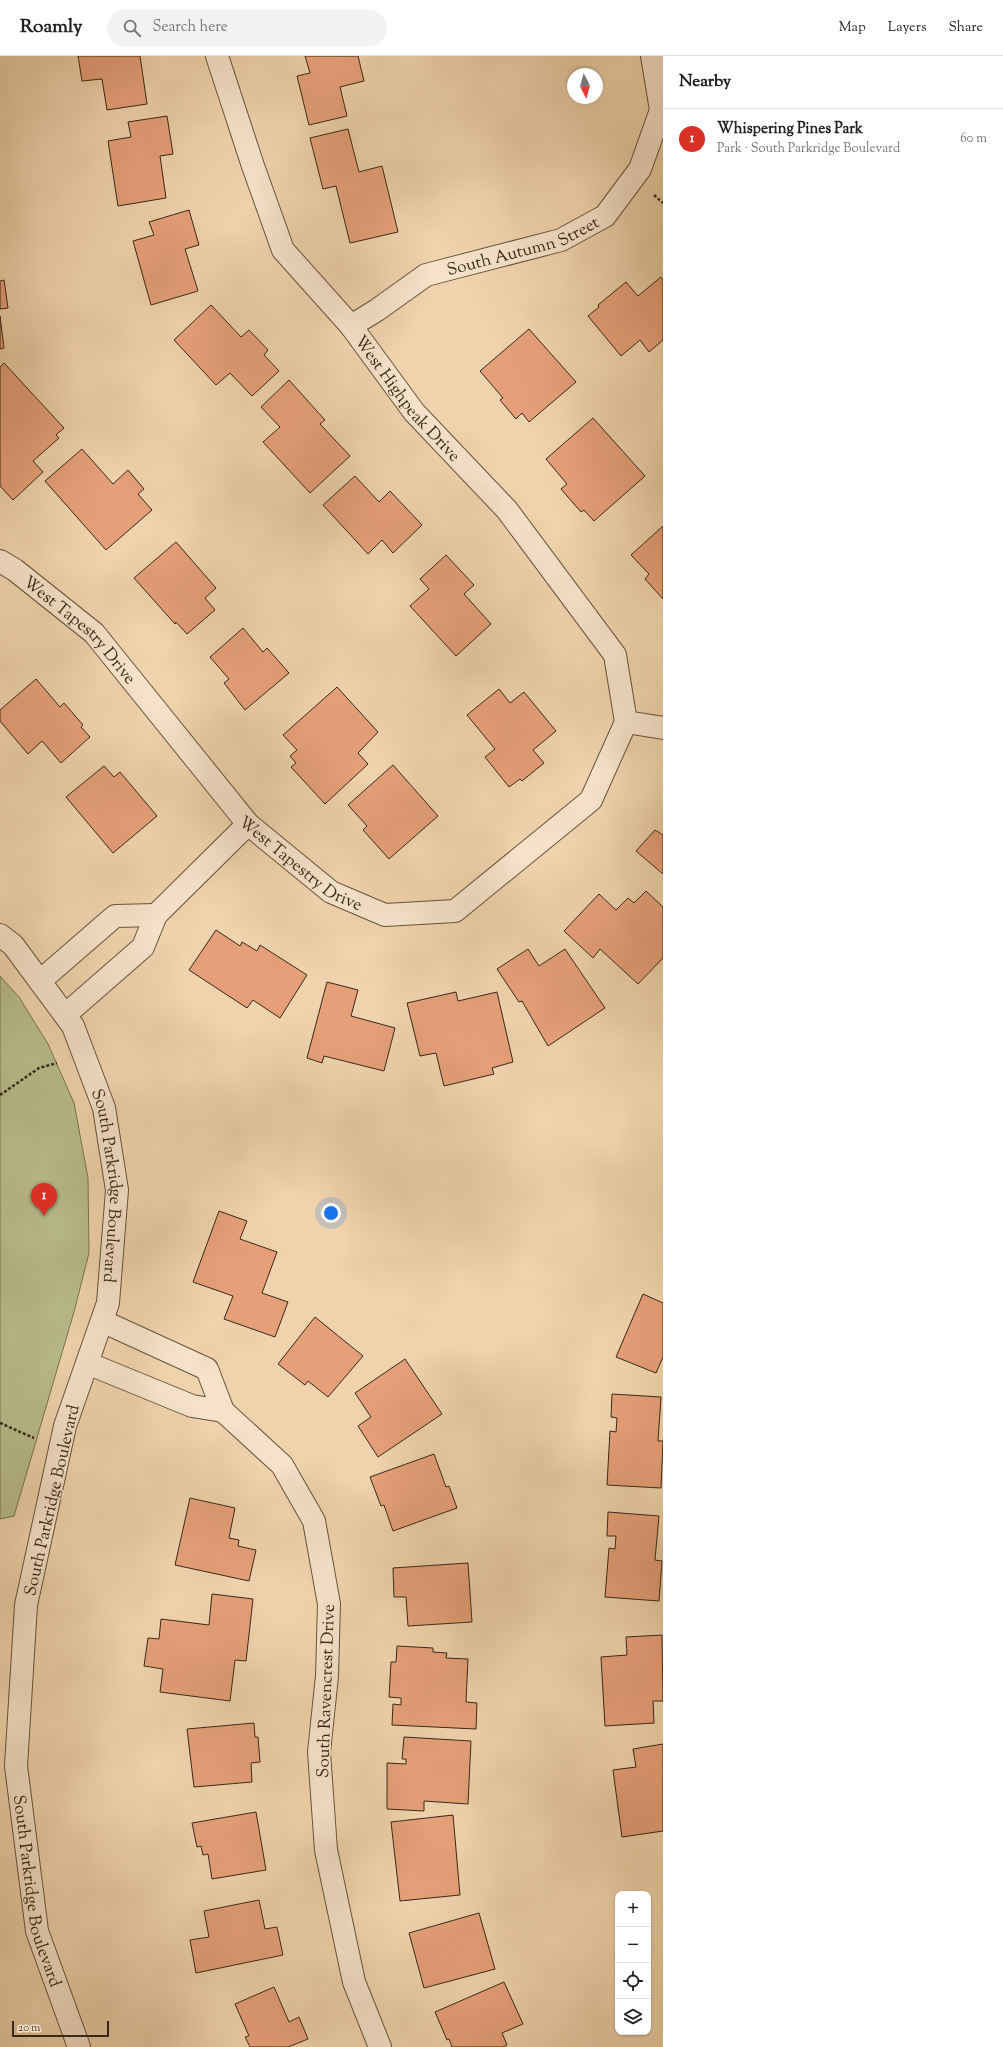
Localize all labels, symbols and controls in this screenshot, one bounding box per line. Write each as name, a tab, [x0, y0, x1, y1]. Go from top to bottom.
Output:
search box	[107, 10, 387, 46]
text: Roamly	[20, 14, 83, 41]
icon: search	[121, 17, 143, 39]
text: Search here	[153, 17, 228, 38]
text: Map	[839, 18, 866, 38]
text: Layers	[888, 18, 926, 38]
text: Share	[948, 18, 983, 38]
north arrow	[567, 68, 603, 104]
text: Nearby	[679, 70, 731, 94]
text: Whispering Pines Park	[717, 119, 863, 140]
text: 1	[690, 130, 694, 148]
text: 60 m	[960, 130, 987, 148]
text: Park · South Parkridge Boulevard	[717, 140, 900, 158]
street label: South Autumn Street	[445, 211, 604, 283]
street label: West Highpeak Drive	[348, 331, 465, 468]
street label: West Tapestry Drive	[17, 571, 141, 690]
street label: West Tapestry Drive	[233, 811, 366, 918]
street label: South Parkridge Boulevard	[84, 1086, 127, 1284]
pin: 1	[31, 1183, 57, 1216]
your location	[321, 1203, 341, 1223]
street label: South Parkridge Boulevard	[19, 1402, 87, 1598]
street label: South Ravencrest Drive	[312, 1604, 342, 1778]
street label: South Parkridge Boulevard	[6, 1794, 66, 1991]
map controls	[615, 1891, 651, 2035]
button: +	[615, 1891, 651, 1927]
button: −	[615, 1927, 651, 1963]
button: locate	[615, 1963, 651, 1999]
button: layers	[615, 1999, 651, 2035]
scale bar	[12, 2019, 109, 2038]
text: 20 m	[18, 2020, 40, 2036]

